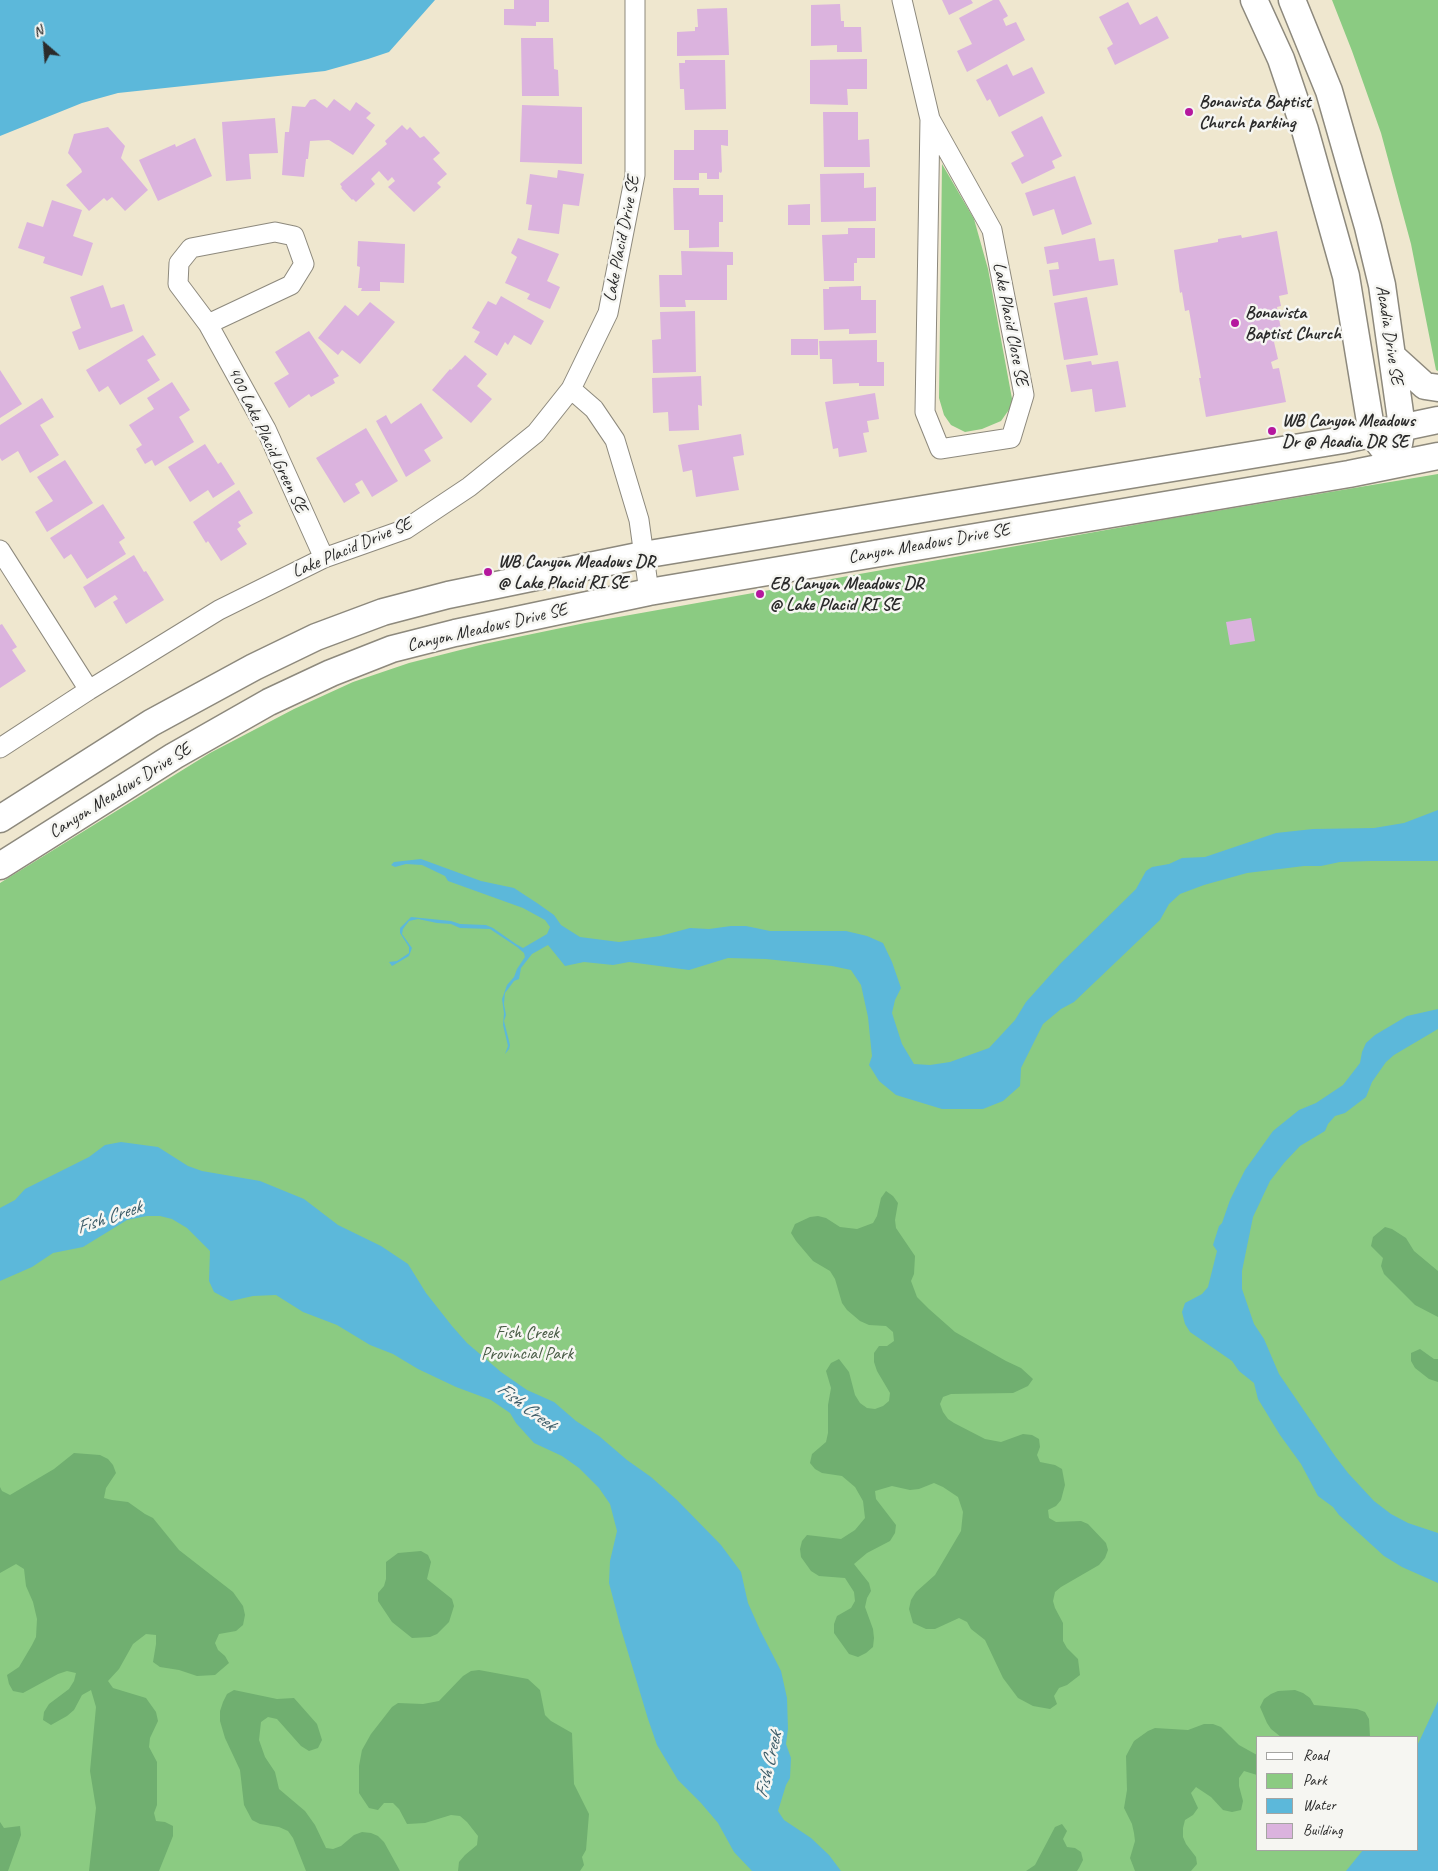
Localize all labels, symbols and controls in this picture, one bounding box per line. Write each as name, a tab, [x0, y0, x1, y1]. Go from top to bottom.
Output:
north arrow	[20, 20, 70, 70]
text: N	[30, 22, 46, 41]
place label: Bonavista Baptist Church parking	[1199, 91, 1311, 134]
marker: Bonavista Baptist Church parking	[1183, 106, 1195, 118]
street label: Lake Placid Drive SE	[599, 174, 645, 304]
street label: Lake Placid Close SE	[987, 260, 1033, 388]
street label: Acadia Drive SE	[1370, 284, 1408, 386]
place label: Bonavista Baptist Church	[1245, 302, 1341, 344]
marker: Bonavista Baptist Church	[1229, 317, 1241, 329]
street label: 400 Lake Placid Green SE	[222, 364, 312, 516]
place label: WB Canyon Meadows Dr @ Acadia DR SE	[1282, 410, 1415, 452]
marker: WB Canyon Meadows Dr @ Acadia DR SE	[1266, 425, 1278, 437]
street label: Lake Placid Drive SE	[289, 513, 415, 583]
street label: Canyon Meadows Drive SE	[847, 519, 1011, 569]
place label: WB Canyon Meadows DR @ Lake Placid RI SE	[498, 551, 655, 594]
marker: WB Canyon Meadows DR @ Lake Placid RI SE	[482, 566, 494, 578]
place label: EB Canyon Meadows DR @ Lake Placid RI SE	[770, 573, 923, 616]
marker: EB Canyon Meadows DR @ Lake Placid RI SE	[754, 588, 766, 600]
street label: Canyon Meadows Drive SE	[405, 599, 569, 657]
street label: Canyon Meadows Drive SE	[45, 739, 195, 843]
water label: Fish Creek	[74, 1196, 144, 1240]
park label: Fish Creek Provincial Park	[481, 1322, 573, 1365]
water label: Fish Creek	[492, 1378, 560, 1436]
water label: Fish Creek	[750, 1730, 788, 1800]
legend	[1256, 1736, 1418, 1851]
text: Road	[1303, 1746, 1328, 1765]
text: Park	[1303, 1771, 1327, 1790]
text: Water	[1303, 1796, 1336, 1815]
text: Building	[1303, 1821, 1342, 1840]

